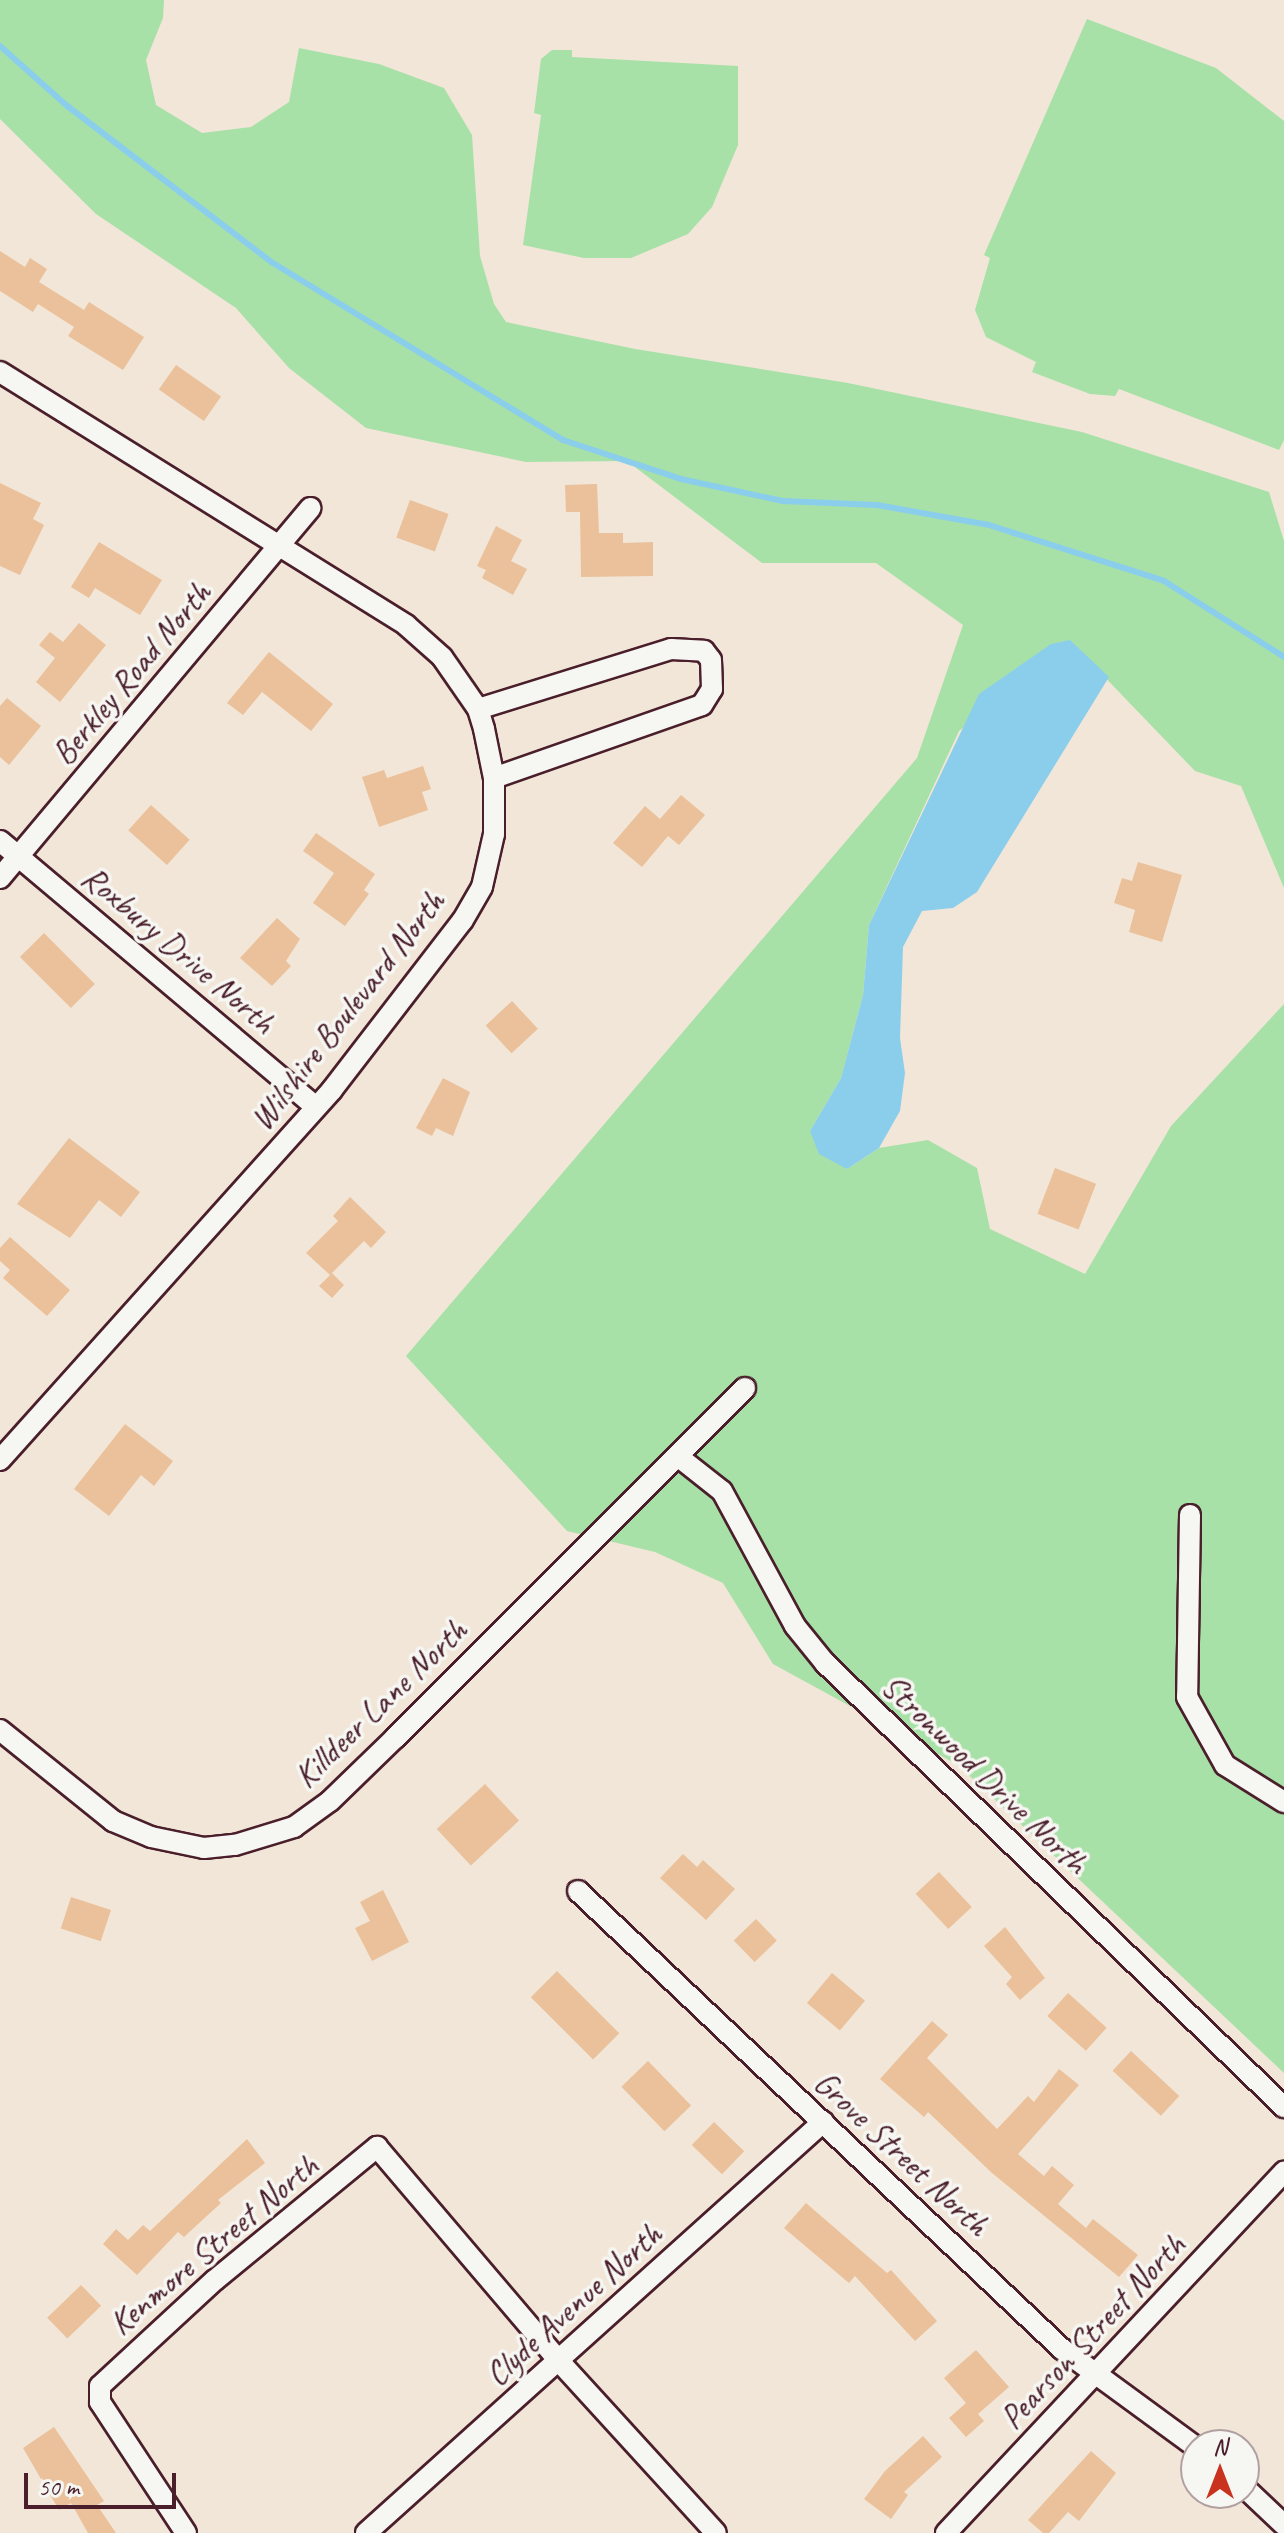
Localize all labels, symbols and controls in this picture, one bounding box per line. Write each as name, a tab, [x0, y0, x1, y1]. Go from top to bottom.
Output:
street label: Berkley Road North	[43, 573, 219, 773]
street label: Roxbury Drive North	[73, 856, 285, 1042]
street label: Wilshire Boulevard North	[241, 882, 453, 1138]
street label: Killdeer Lane North	[284, 1610, 476, 1796]
street label: Stronwood Drive North	[873, 1665, 1097, 1883]
street label: Grove Street North	[806, 2061, 998, 2245]
street label: Kenmore Street North	[100, 2145, 326, 2343]
street label: Clyde Avenue North	[476, 2214, 670, 2394]
street label: Pearson Street North	[991, 2225, 1193, 2437]
north arrow	[1180, 2429, 1260, 2509]
text: N	[1213, 2433, 1227, 2461]
scale bar	[28, 2457, 180, 2507]
text: 50 m	[38, 2472, 79, 2502]

